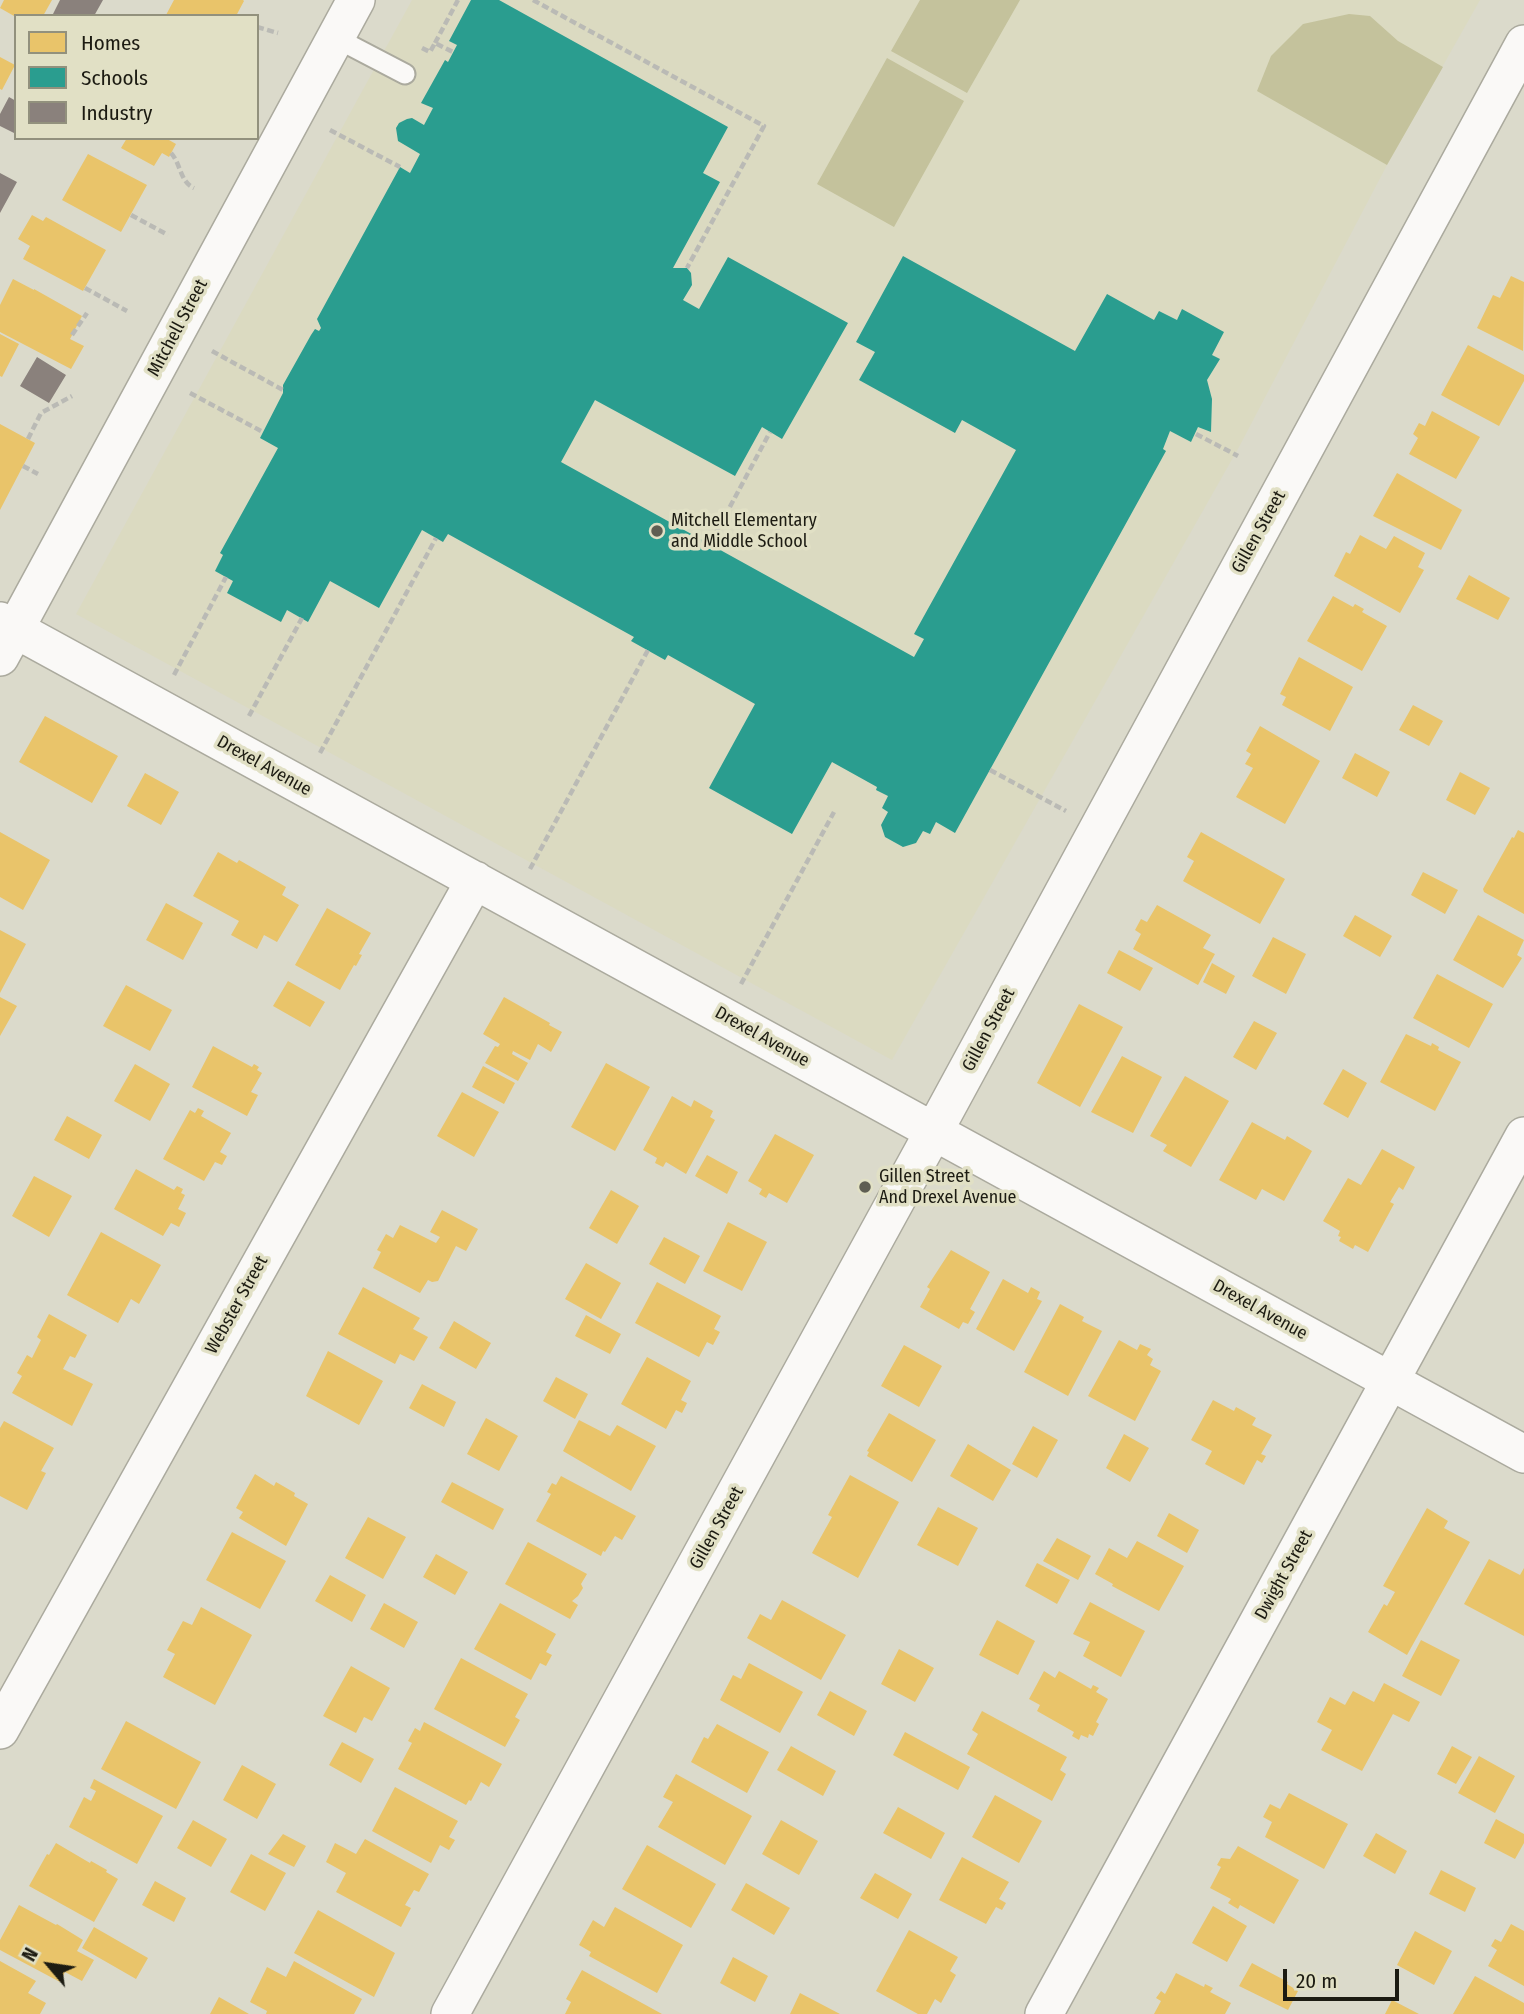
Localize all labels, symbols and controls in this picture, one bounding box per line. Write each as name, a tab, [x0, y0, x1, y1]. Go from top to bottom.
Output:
legend	[14, 14, 259, 140]
text: Homes	[81, 30, 140, 56]
text: Schools	[81, 65, 148, 91]
text: Industry	[81, 100, 152, 126]
street label: Mitchell Street	[143, 276, 213, 380]
street label: Gillen Street	[1227, 487, 1291, 577]
place label: Mitchell Elementary and Middle School	[671, 510, 817, 552]
marker: Mitchell Elementary and Middle School	[649, 523, 665, 539]
street label: Drexel Avenue	[213, 731, 315, 801]
street label: Gillen Street	[958, 985, 1020, 1075]
street label: Drexel Avenue	[711, 1002, 813, 1072]
place label: Gillen Street And Drexel Avenue	[879, 1166, 1016, 1208]
marker: Gillen Street And Drexel Avenue	[857, 1179, 873, 1195]
street label: Webster Street	[201, 1252, 273, 1358]
street label: Drexel Avenue	[1209, 1275, 1311, 1345]
street label: Gillen Street	[685, 1483, 749, 1573]
street label: Dwight Street	[1251, 1526, 1317, 1624]
north arrow	[14, 1930, 84, 2000]
text: N	[17, 1944, 43, 1965]
scale bar	[1286, 1954, 1402, 1998]
text: 20 m	[1296, 1968, 1337, 1994]

